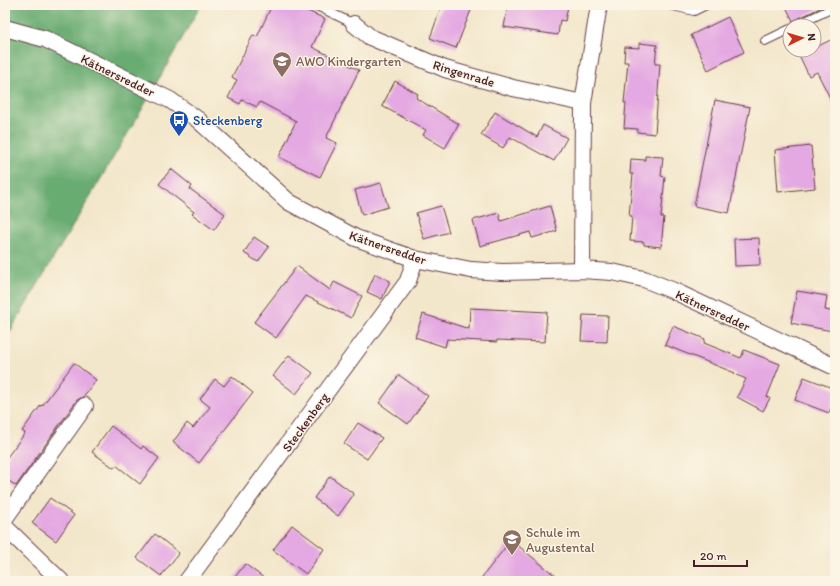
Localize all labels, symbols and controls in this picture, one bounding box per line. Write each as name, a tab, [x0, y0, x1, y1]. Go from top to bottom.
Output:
north arrow	[782, 18, 822, 58]
text: N	[805, 33, 818, 41]
school or university icon: AWO Kindergarten	[271, 50, 293, 78]
street label: Kätnersredder	[78, 51, 157, 100]
place label: AWO Kindergarten	[296, 54, 402, 69]
street label: Ringenrade	[431, 57, 497, 90]
bus stop icon: Steckenberg	[168, 109, 190, 137]
place label: Steckenberg	[193, 113, 263, 128]
street label: Kätnersredder	[347, 227, 428, 268]
street label: Kätnersredder	[673, 287, 753, 334]
street label: Steckenberg	[279, 390, 332, 455]
place label: Schule im Augustental	[526, 525, 595, 555]
school or university icon: Schule im Augustental	[501, 528, 523, 556]
scale bar	[694, 542, 747, 568]
text: 20 m	[700, 549, 727, 563]

